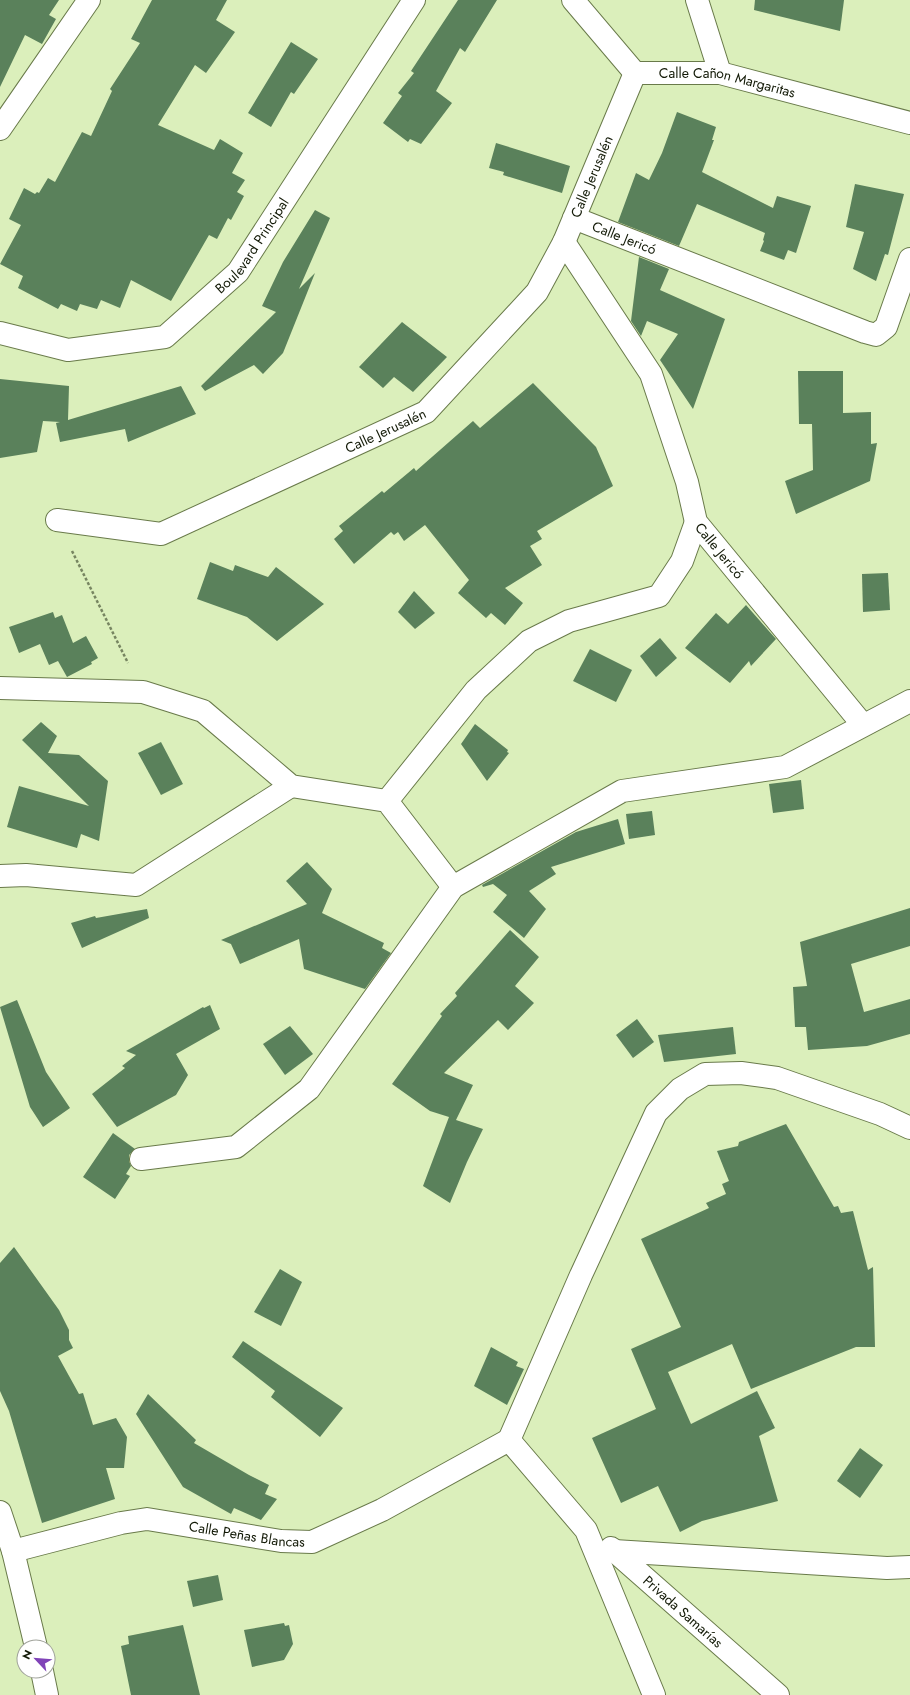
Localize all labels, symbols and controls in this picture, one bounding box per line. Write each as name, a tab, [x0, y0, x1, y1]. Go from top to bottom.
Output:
street label: Calle Cañon Margaritas	[659, 63, 798, 103]
street label: Calle Jerusalén	[565, 132, 618, 221]
street label: Boulevard Principal	[210, 194, 293, 298]
street label: Calle Jericó	[589, 216, 660, 259]
street label: Calle Jerusalén	[342, 403, 429, 458]
street label: Calle Jericó	[690, 518, 749, 583]
street label: Calle Peñas Blancas	[187, 1516, 305, 1552]
street label: Privada Samarías	[639, 1571, 728, 1652]
north arrow	[16, 1639, 56, 1679]
text: N	[18, 1647, 36, 1662]

